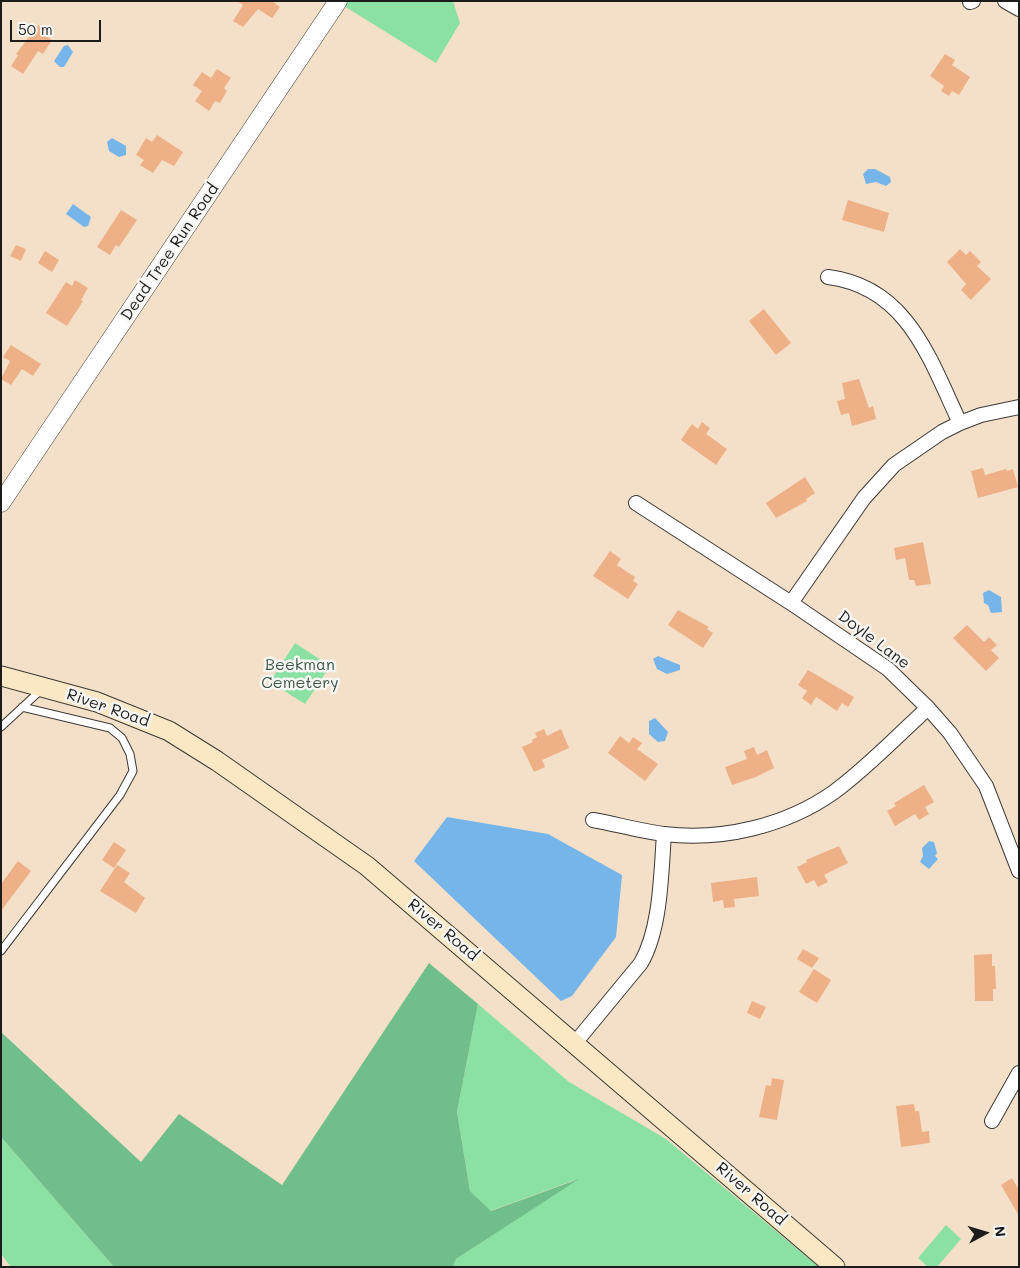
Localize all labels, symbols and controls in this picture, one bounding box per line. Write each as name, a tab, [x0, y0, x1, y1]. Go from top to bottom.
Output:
scale bar	[12, 10, 104, 42]
text: 50 m	[18, 19, 53, 39]
street label: Dead Tree Run Road	[117, 180, 223, 324]
street label: Doyle Lane	[834, 607, 914, 673]
park label: Beekman Cemetery	[261, 655, 339, 693]
street label: River Road	[64, 685, 152, 731]
street label: River Road	[404, 895, 482, 965]
street label: River Road	[712, 1158, 790, 1230]
north arrow	[960, 1208, 1010, 1258]
text: N	[990, 1225, 1010, 1238]

